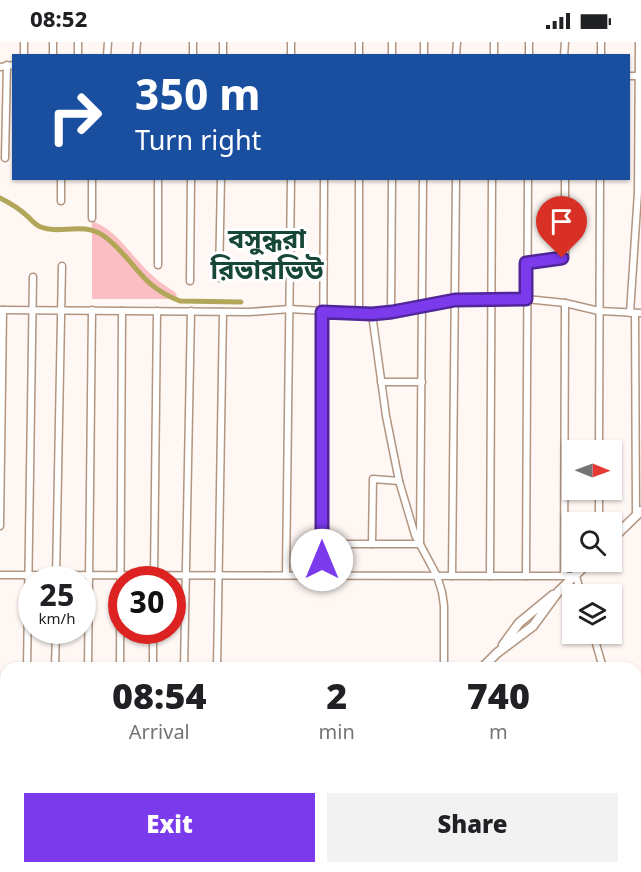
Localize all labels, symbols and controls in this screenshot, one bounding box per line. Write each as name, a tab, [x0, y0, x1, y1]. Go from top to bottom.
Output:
text: 08:52	[30, 7, 87, 36]
text: 350 m	[135, 71, 260, 127]
icon: right	[36, 78, 114, 156]
text: Turn right	[135, 125, 261, 161]
pin	[536, 196, 587, 258]
icon: arrive	[545, 205, 578, 238]
district label: বসুন্ধরা রিভারভিউ	[209, 223, 324, 290]
north arrow	[562, 440, 622, 500]
map controls	[562, 440, 622, 644]
button: search	[562, 512, 622, 572]
position arrow	[290, 528, 354, 592]
speed limit sign: 30	[108, 566, 186, 644]
text: 25	[40, 578, 74, 618]
button: layers	[562, 584, 622, 644]
text: km/h	[39, 610, 75, 630]
text: 08:54	[112, 676, 207, 724]
text: 2	[326, 676, 347, 724]
text: 740	[467, 676, 530, 724]
text: Arrival	[129, 721, 190, 747]
text: min	[319, 721, 355, 747]
text: m	[489, 721, 508, 747]
button: Exit	[24, 793, 315, 862]
button: Share	[327, 793, 618, 862]

